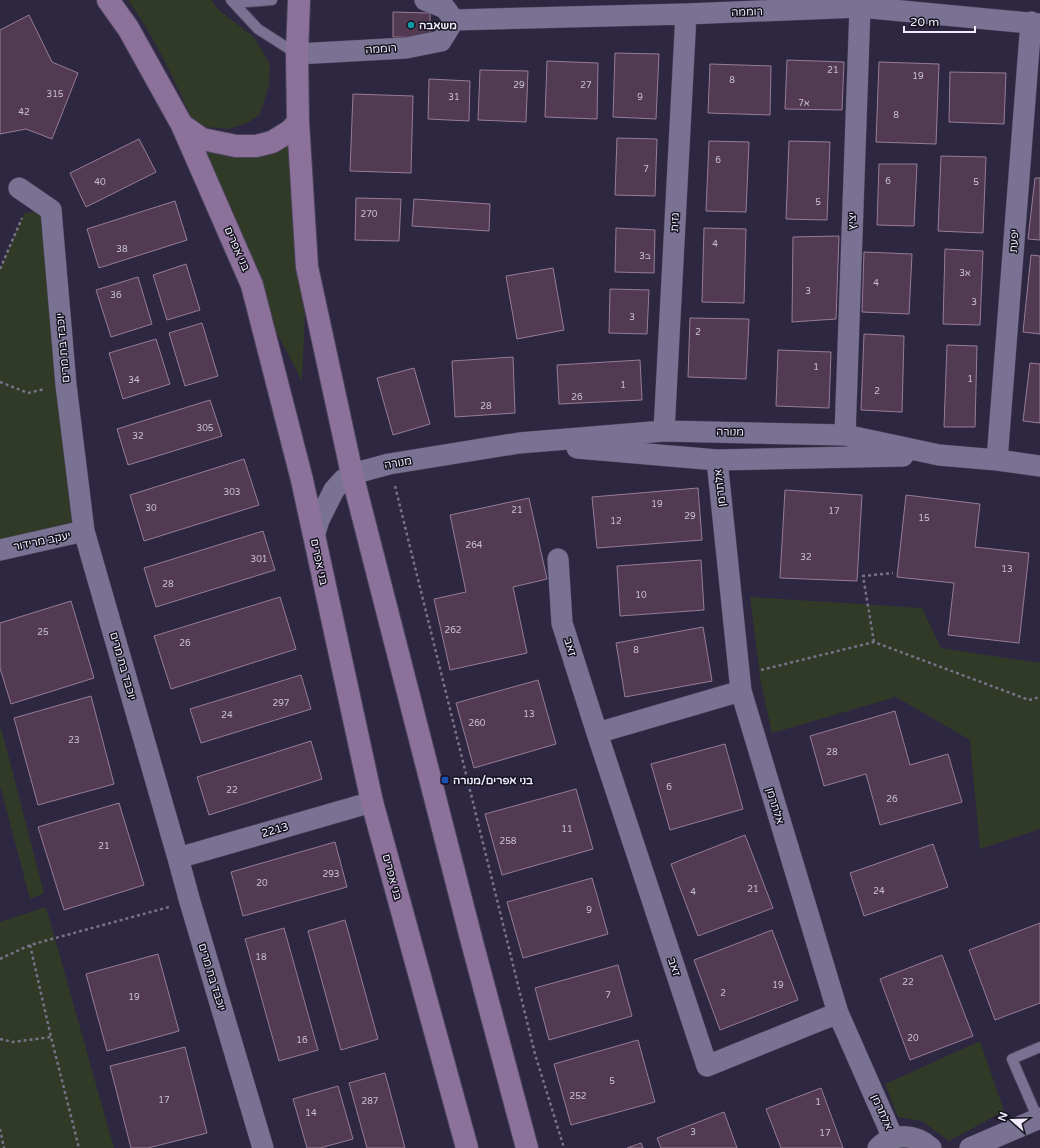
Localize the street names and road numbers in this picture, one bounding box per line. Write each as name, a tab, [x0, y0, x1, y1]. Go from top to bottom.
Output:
street label: רוממה	[731, 5, 763, 19]
street label: רוממה	[365, 41, 397, 57]
street label: גזית	[668, 212, 682, 232]
street label: יציץ	[845, 212, 859, 230]
street label: בני אפרים	[221, 225, 253, 273]
street label: יפעת	[1007, 229, 1021, 253]
street label: יוכבד בת מרים	[53, 313, 73, 383]
street label: מנורה	[716, 425, 744, 439]
street label: מנורה	[383, 454, 413, 472]
street label: אלתרמן	[712, 469, 728, 507]
street label: יעקב מרידור	[12, 529, 72, 553]
street label: בני אפרים	[308, 537, 330, 587]
street label: יוכבד בת מרים	[107, 631, 139, 701]
street label: זאב	[561, 636, 579, 658]
street label: אלתרמן	[763, 786, 787, 826]
street label: 2213	[260, 820, 290, 840]
street label: בני אפרים	[380, 852, 404, 902]
street label: יוכבד בת מרים	[196, 942, 228, 1012]
street label: זאב	[665, 956, 683, 978]
street label: אלתרמן	[868, 1092, 896, 1132]

